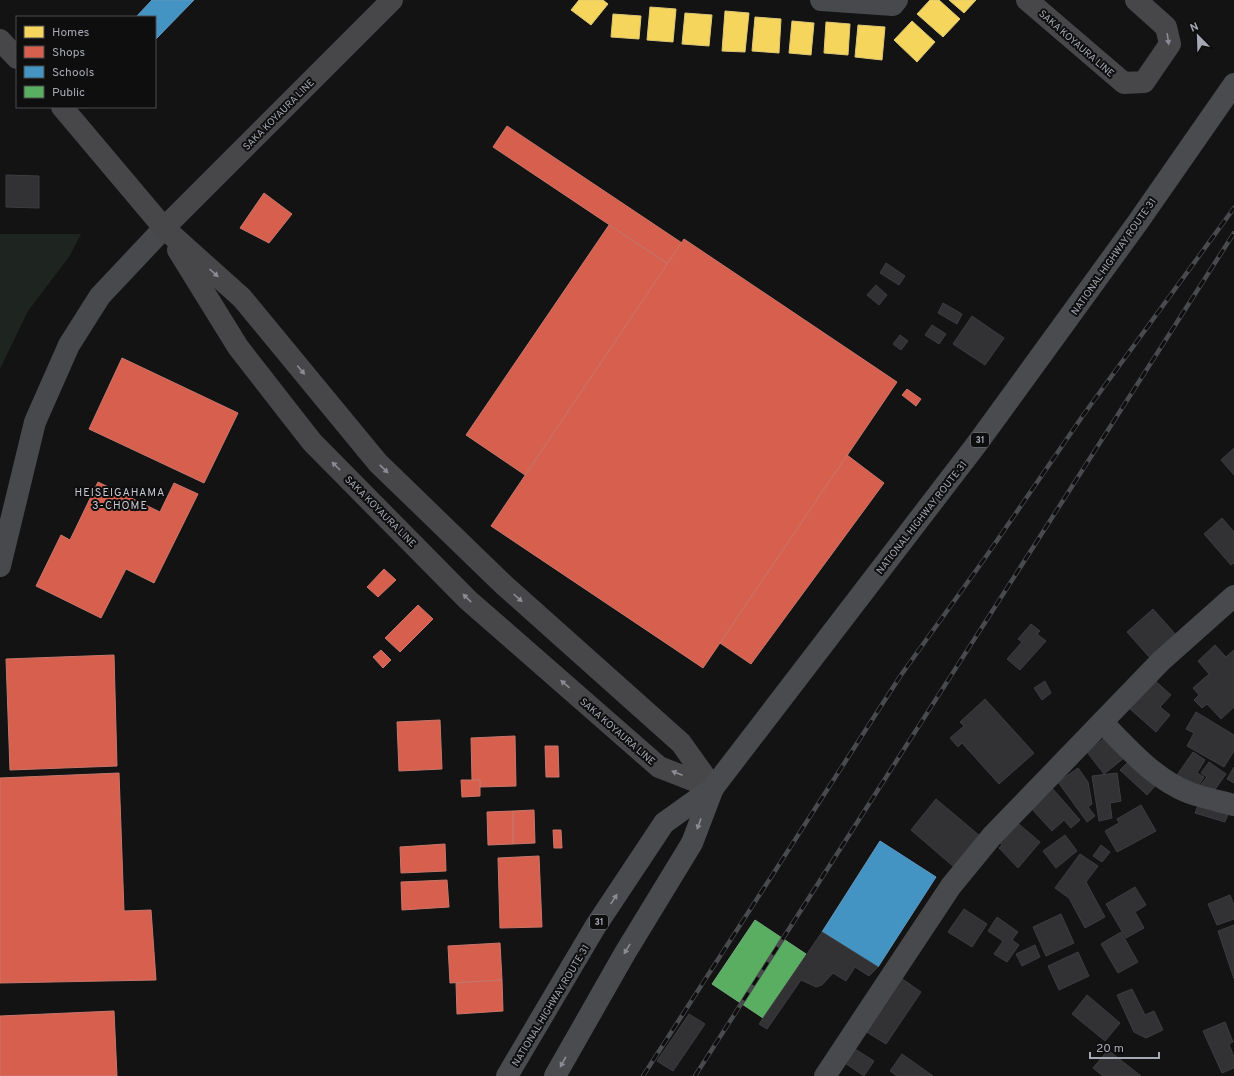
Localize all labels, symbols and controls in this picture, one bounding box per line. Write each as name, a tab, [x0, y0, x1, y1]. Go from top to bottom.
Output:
street label: SAKA KOYAURA LINE	[1036, 8, 1116, 81]
legend	[16, 16, 156, 108]
north arrow	[1178, 16, 1218, 56]
text: N	[1188, 20, 1201, 36]
text: Homes	[52, 25, 89, 41]
one-way arrow	[1165, 33, 1171, 45]
text: Shops	[52, 45, 85, 61]
text: Schools	[52, 65, 94, 81]
street label: SAKA KOYAURA LINE	[241, 77, 318, 154]
text: Public	[52, 85, 85, 101]
street label: NATIONAL HIGHWAY ROUTE 31	[1069, 196, 1160, 318]
one-way arrow	[209, 268, 219, 278]
one-way arrow	[296, 364, 305, 375]
road number: 31	[971, 433, 989, 447]
street label: NATIONAL HIGHWAY ROUTE 31	[874, 459, 970, 577]
one-way arrow	[332, 461, 341, 471]
one-way arrow	[379, 464, 389, 474]
street label: SAKA KOYAURA LINE	[341, 474, 418, 551]
district label: HEISEIGAHAMA 3-CHOME	[75, 486, 165, 513]
one-way arrow	[514, 593, 523, 602]
one-way arrow	[462, 594, 472, 603]
one-way arrow	[559, 680, 570, 689]
street label: SAKA KOYAURA LINE	[577, 696, 657, 769]
one-way arrow	[670, 770, 682, 776]
one-way arrow	[696, 819, 702, 831]
one-way arrow	[610, 894, 618, 904]
road number: 31	[590, 915, 608, 929]
street label: NATIONAL HIGHWAY ROUTE 31	[510, 942, 593, 1069]
one-way arrow	[624, 943, 631, 955]
scale bar	[1090, 1034, 1159, 1060]
text: 20 m	[1096, 1041, 1124, 1057]
one-way arrow	[560, 1056, 567, 1068]

